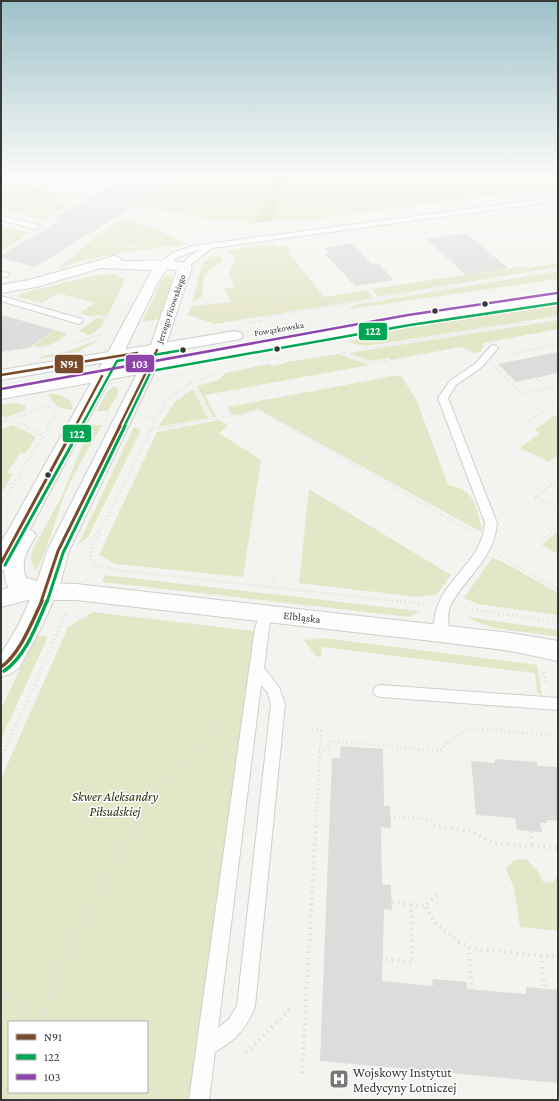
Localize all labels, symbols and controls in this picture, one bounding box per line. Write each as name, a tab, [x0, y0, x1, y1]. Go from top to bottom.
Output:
street label: Jerzego Ficowskiego	[154, 273, 188, 346]
unlabelled marker	[480, 299, 490, 309]
unlabelled marker	[430, 306, 440, 316]
street label: Powązkowska	[253, 320, 305, 338]
line badge: 122	[358, 322, 388, 341]
text: 122	[365, 325, 381, 337]
unlabelled marker	[272, 344, 282, 354]
unlabelled marker	[178, 345, 188, 355]
line badge: N91	[54, 354, 84, 374]
line badge: 103	[125, 354, 155, 373]
text: N91	[60, 358, 78, 370]
text: 103	[132, 358, 148, 370]
line badge: 122	[62, 424, 92, 443]
text: 122	[69, 428, 85, 440]
unlabelled marker	[43, 470, 53, 480]
street label: Elbląska	[283, 609, 321, 626]
park label: Skwer Aleksandry Piłsudskiej	[72, 789, 159, 820]
legend	[8, 1021, 148, 1093]
text: N91	[44, 1030, 62, 1044]
text: 122	[44, 1050, 60, 1064]
place label: Wojskowy Instytut Medycyny Lotniczej	[353, 1065, 456, 1096]
hospital icon: Wojskowy Instytut Medycyny Lotniczej	[328, 1068, 350, 1090]
text: 103	[44, 1070, 61, 1084]

